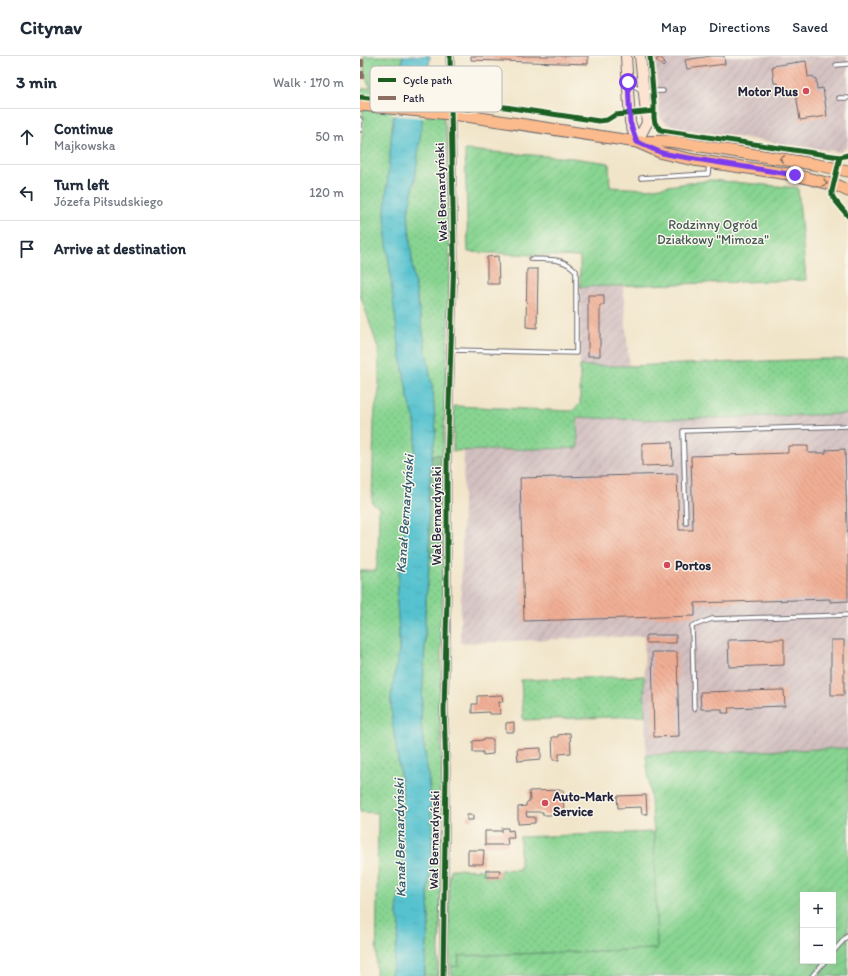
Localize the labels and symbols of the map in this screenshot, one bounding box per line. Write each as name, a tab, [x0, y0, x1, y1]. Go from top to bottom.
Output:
legend	[370, 66, 502, 112]
route start	[619, 73, 637, 91]
text: Cycle path	[403, 74, 452, 87]
place label: Motor Plus	[738, 84, 798, 99]
marker: Motor Plus	[801, 86, 811, 96]
text: Path	[403, 92, 425, 105]
street label: Wał Bernardyński	[432, 142, 450, 242]
one-way arrow	[779, 155, 785, 164]
route end	[786, 166, 804, 184]
one-way arrow	[821, 178, 828, 186]
park label: Rodzinny Ogród Działkowy "Mimoza"	[657, 217, 769, 247]
water label: Kanał Bernardyński	[392, 453, 418, 574]
street label: Wał Bernardyński	[429, 467, 444, 565]
place label: Portos	[675, 558, 711, 573]
marker: Portos	[662, 560, 672, 570]
water label: Kanał Bernardyński	[390, 777, 410, 898]
place label: Auto-Mark Service	[552, 789, 614, 819]
street label: Wał Bernardyński	[426, 790, 442, 890]
marker: Auto-Mark Service	[540, 798, 550, 808]

